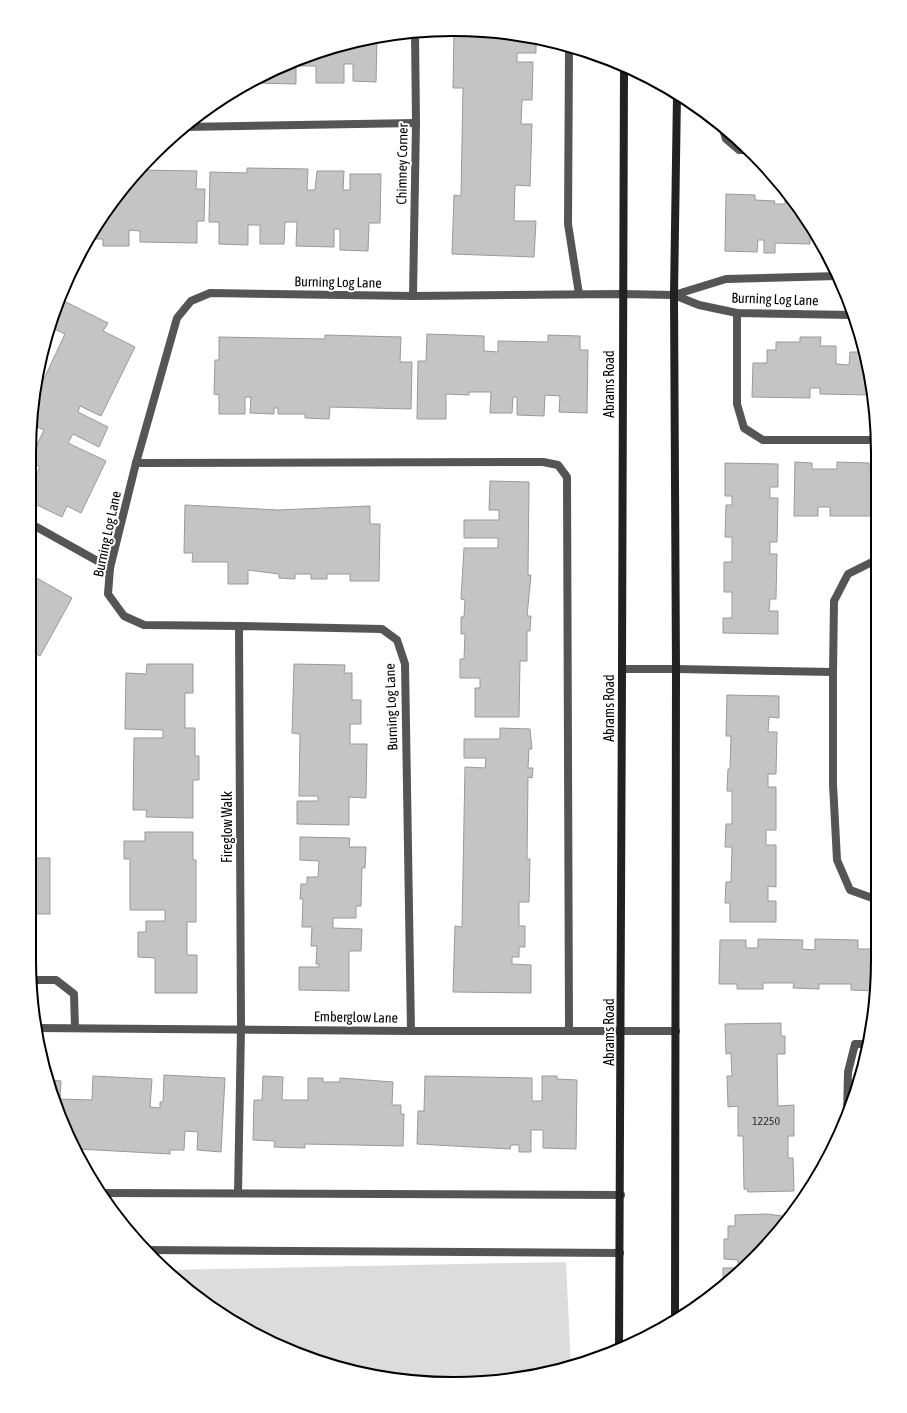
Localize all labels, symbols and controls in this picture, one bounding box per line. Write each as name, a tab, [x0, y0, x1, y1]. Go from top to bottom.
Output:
street label: Chimney Corner	[393, 122, 411, 205]
street label: Burning Log Lane	[294, 273, 382, 291]
street label: Burning Log Lane	[731, 289, 819, 309]
street label: Abrams Road	[601, 350, 617, 418]
street label: Burning Log Lane	[90, 490, 124, 578]
street label: Burning Log Lane	[381, 663, 401, 751]
street label: Abrams Road	[601, 674, 617, 742]
street label: Fireglow Walk	[219, 791, 235, 863]
street label: Abrams Road	[601, 998, 617, 1066]
street label: Emberglow Lane	[314, 1008, 398, 1026]
house number: 12250	[752, 1114, 780, 1128]

